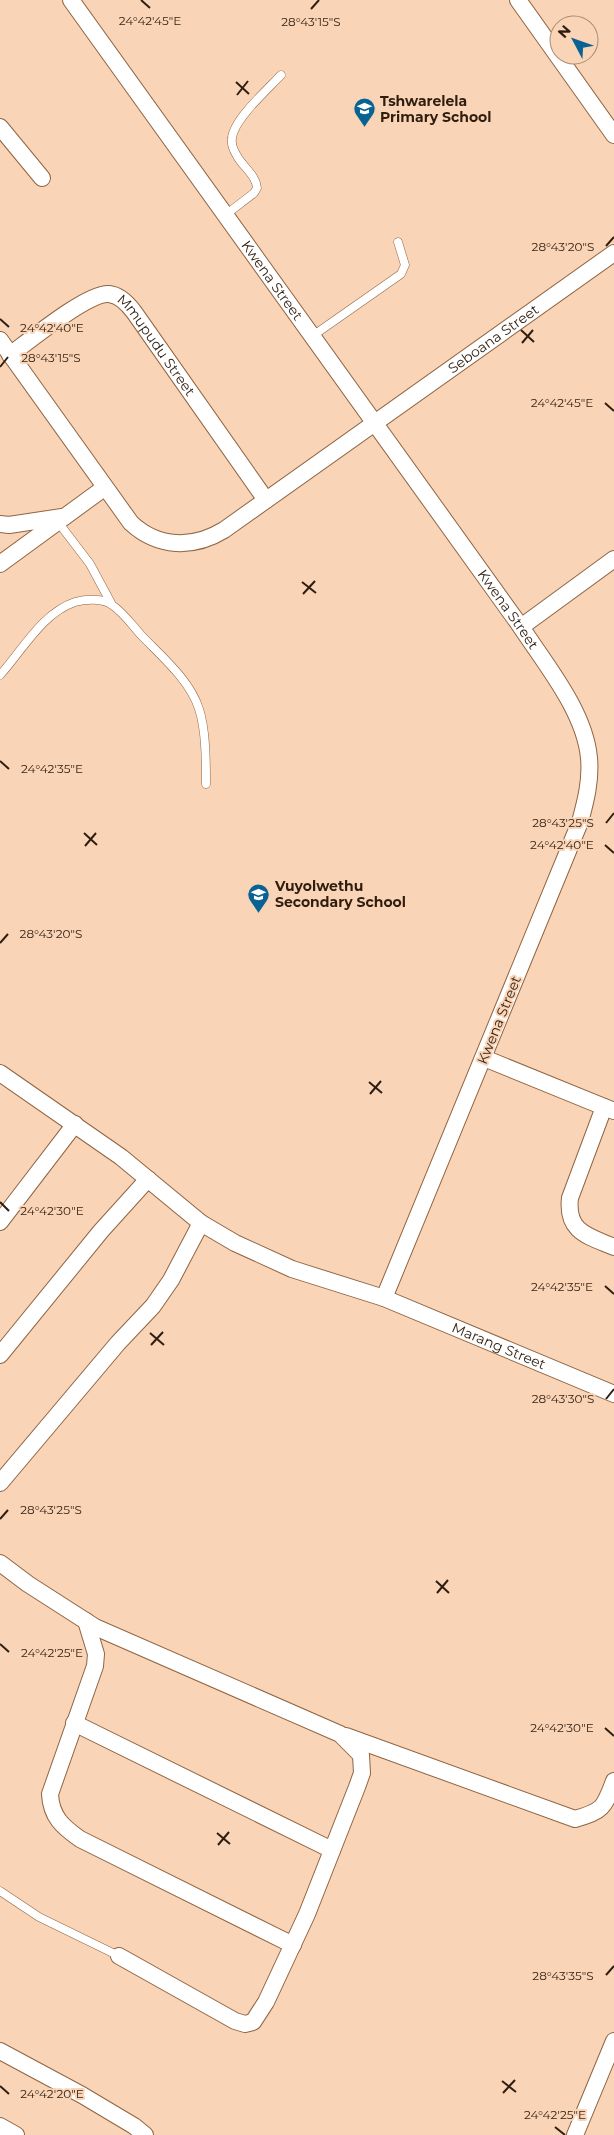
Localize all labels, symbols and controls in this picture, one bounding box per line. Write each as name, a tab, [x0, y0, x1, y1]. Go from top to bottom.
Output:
text: 24°42'45"E	[119, 13, 181, 28]
text: 28°43'15"S	[281, 14, 341, 29]
north arrow	[549, 15, 599, 65]
text: N	[554, 21, 575, 42]
place label: Tshwarelela Primary School	[380, 92, 491, 126]
school or university icon: Tshwarelela Primary School	[352, 97, 376, 128]
street label: Kwena Street	[237, 237, 307, 324]
text: 28°43'20"S	[532, 239, 594, 254]
street label: Mmupudu Street	[114, 290, 199, 400]
street label: Seboana Street	[444, 300, 543, 377]
text: 24°42'40"E	[20, 320, 84, 335]
text: 28°43'15"S	[21, 350, 81, 365]
text: 24°42'45"E	[531, 395, 593, 410]
street label: Kwena Street	[474, 566, 543, 653]
text: 24°42'35"E	[21, 761, 83, 776]
text: 28°43'25"S	[532, 815, 594, 830]
text: 24°42'40"E	[530, 837, 594, 852]
place label: Vuyolwethu Secondary School	[274, 877, 406, 911]
school or university icon: Vuyolwethu Secondary School	[247, 882, 271, 913]
text: 28°43'20"S	[20, 926, 82, 941]
street label: Kwena Street	[473, 973, 525, 1067]
text: 24°42'30"E	[20, 1203, 84, 1218]
text: 24°42'35"E	[531, 1279, 593, 1294]
street label: Marang Street	[449, 1318, 549, 1374]
text: 28°43'30"S	[532, 1391, 594, 1406]
text: 28°43'25"S	[20, 1502, 82, 1517]
text: 24°42'25"E	[21, 1645, 83, 1660]
text: 24°42'30"E	[530, 1720, 594, 1735]
text: 28°43'35"S	[532, 1968, 594, 1983]
text: 24°42'20"E	[20, 2086, 84, 2101]
text: 24°42'25"E	[524, 2107, 586, 2122]

